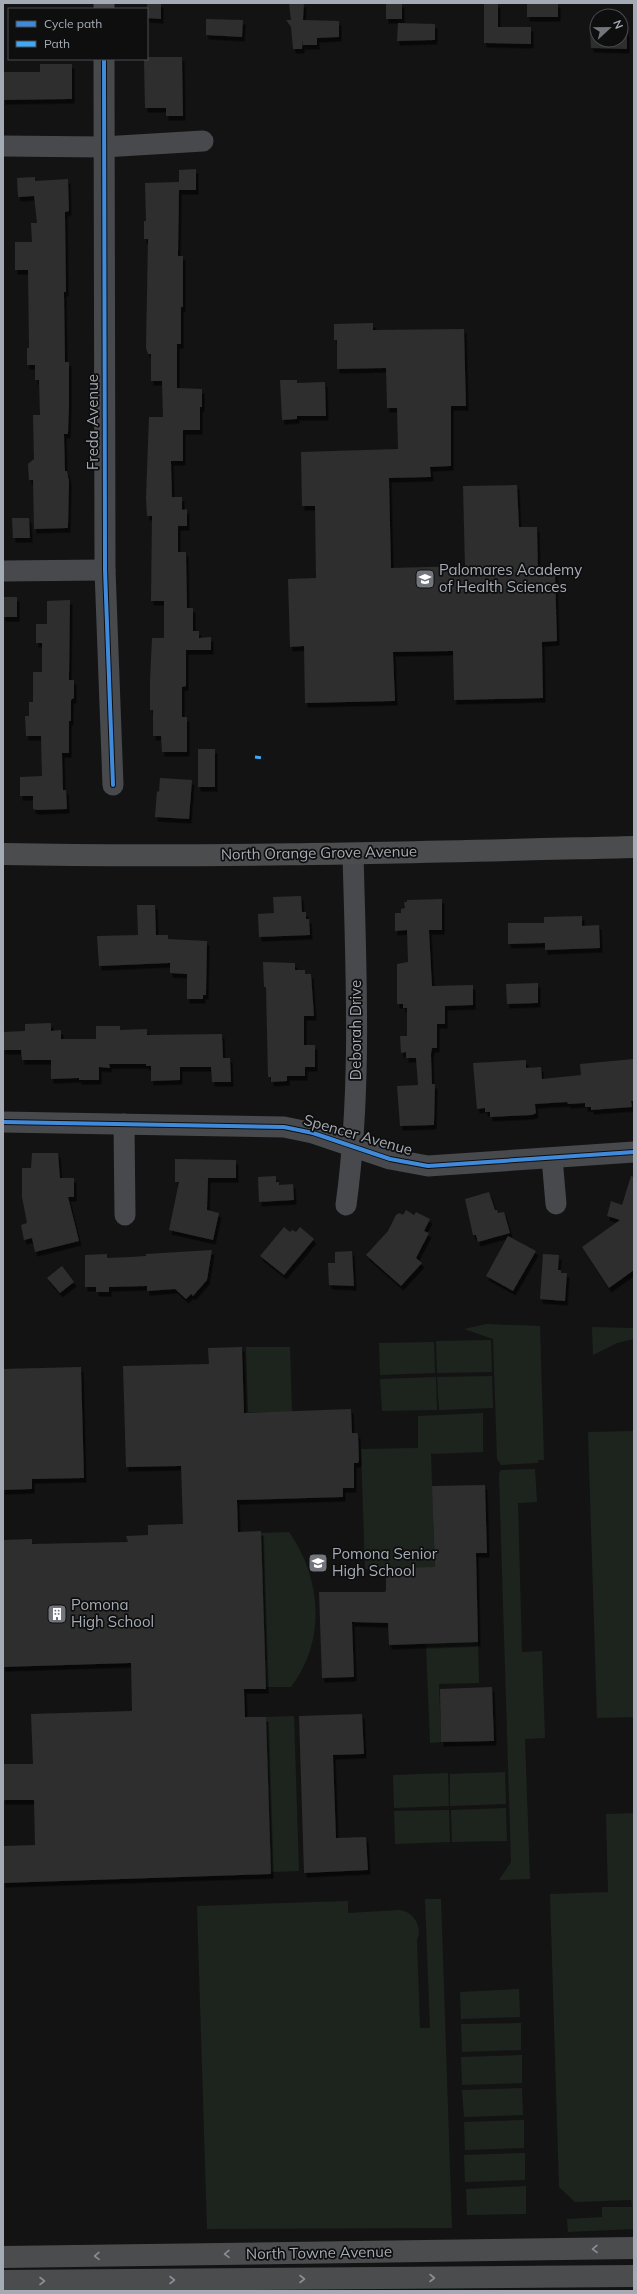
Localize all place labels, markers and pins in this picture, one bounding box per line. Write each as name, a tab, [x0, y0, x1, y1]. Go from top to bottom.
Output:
place label: Palomares Academy of Health Sciences	[439, 560, 582, 596]
school or university icon: Palomares Academy of Health Sciences	[414, 568, 436, 590]
place label: Pomona Senior High School	[332, 1544, 438, 1580]
school or university icon: Pomona Senior High School	[307, 1552, 329, 1574]
place label: Pomona High School	[71, 1595, 154, 1631]
building icon: Pomona High School	[46, 1603, 68, 1625]

